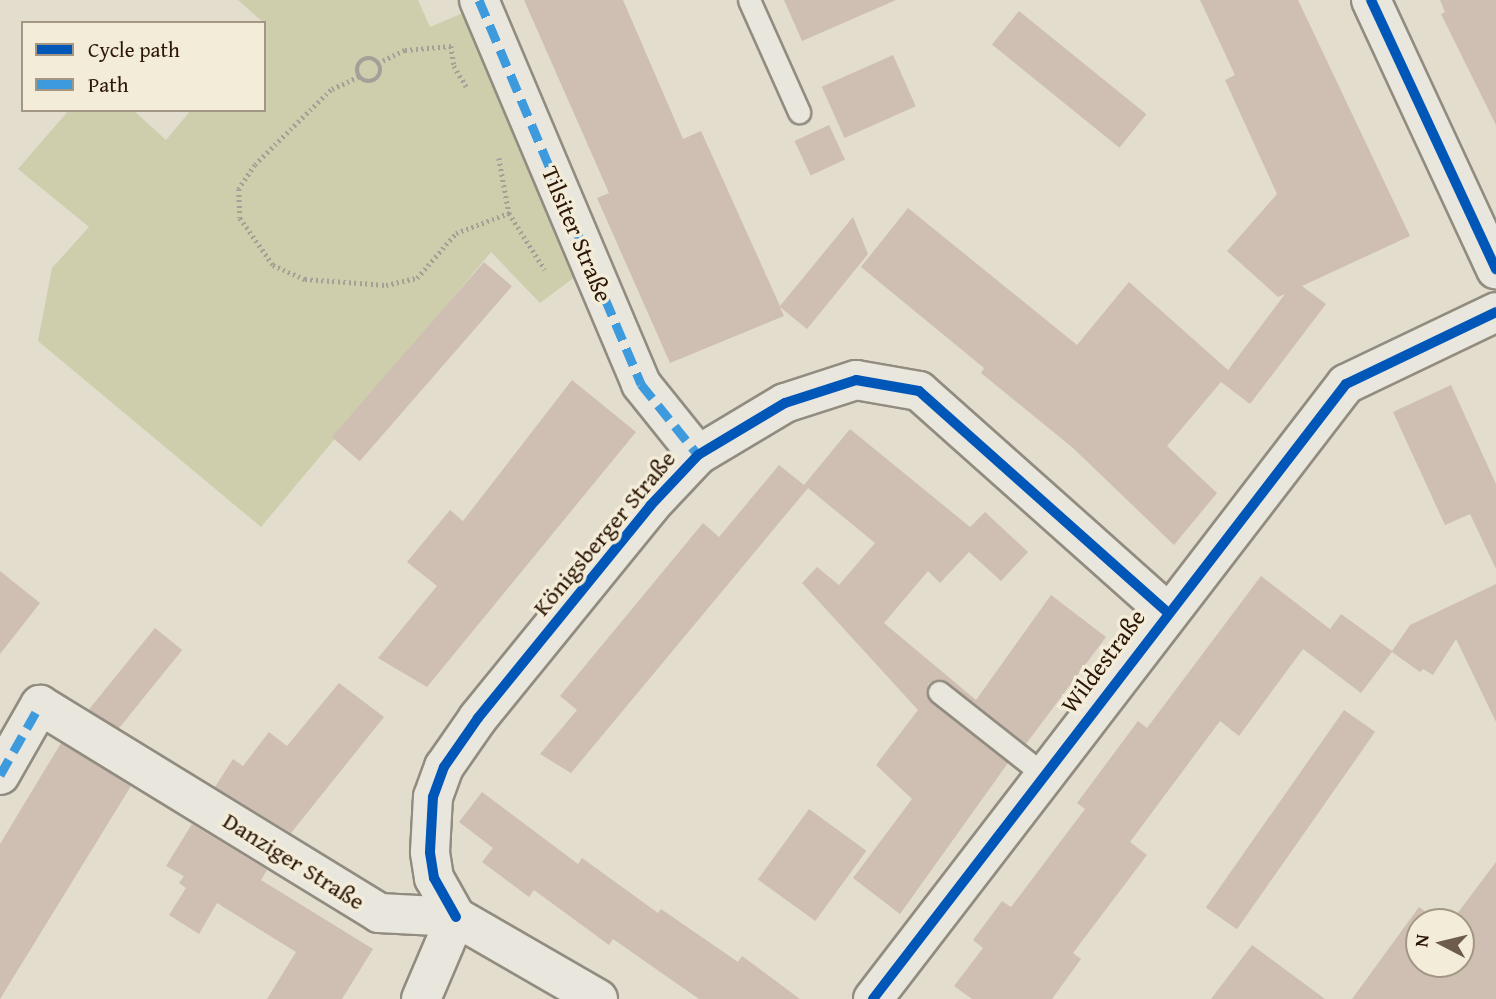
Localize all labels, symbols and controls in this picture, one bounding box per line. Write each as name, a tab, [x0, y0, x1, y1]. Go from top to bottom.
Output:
legend	[21, 21, 266, 112]
text: Cycle path	[88, 34, 180, 65]
text: Path	[88, 69, 128, 100]
street label: Tilsiter Straße	[535, 162, 619, 306]
street label: Königsberger Straße	[527, 445, 681, 621]
street label: Wildestraße	[1055, 604, 1151, 718]
street label: Danziger Straße	[218, 806, 370, 916]
north arrow	[1405, 908, 1475, 978]
text: N	[1406, 933, 1436, 949]

